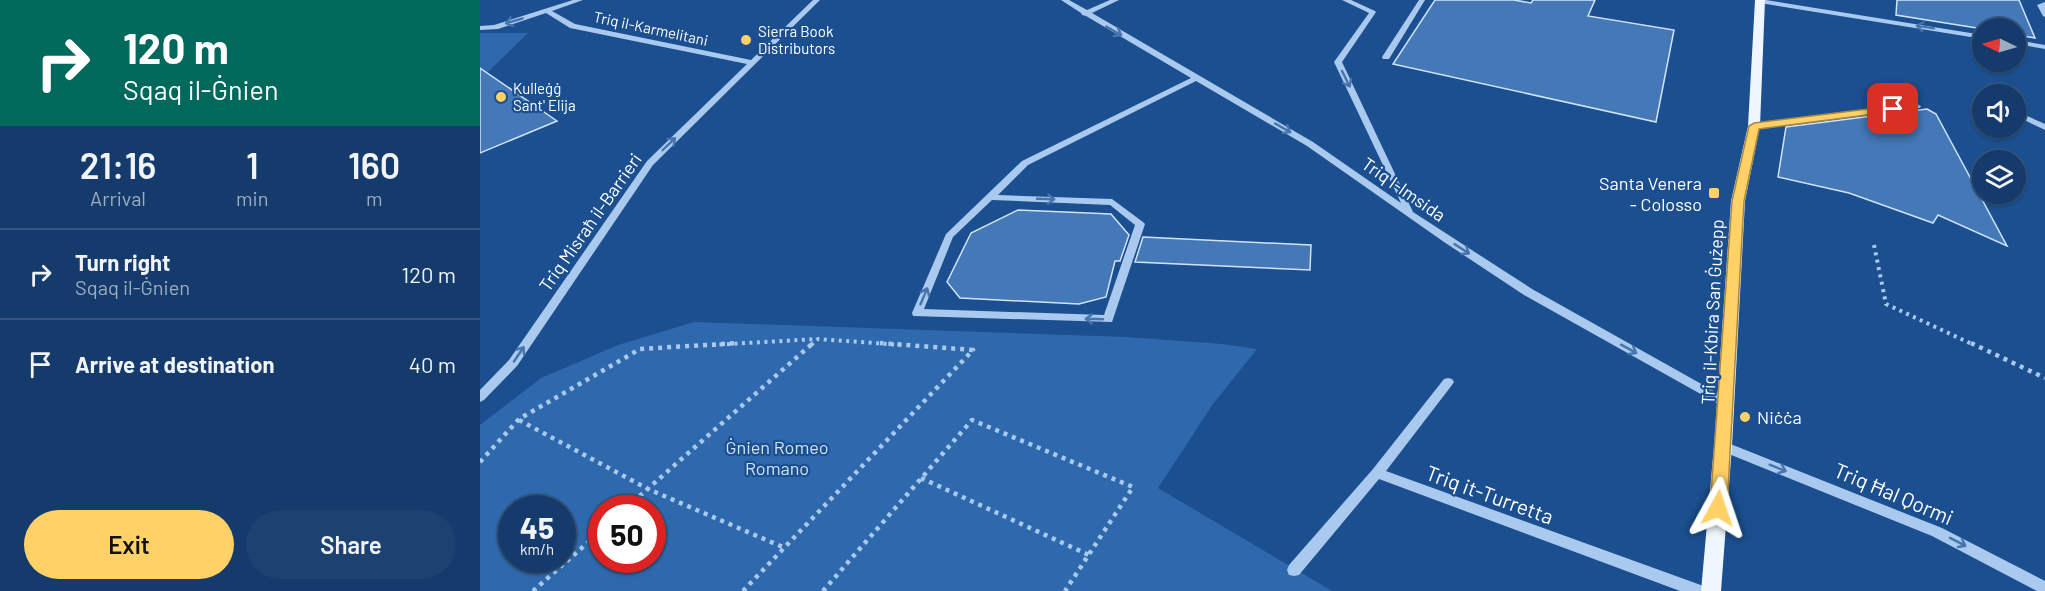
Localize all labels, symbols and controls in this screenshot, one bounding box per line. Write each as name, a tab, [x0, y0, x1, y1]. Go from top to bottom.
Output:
street label: Triq il-Karmelitani	[592, 7, 710, 49]
one-way arrow	[505, 16, 524, 27]
north arrow	[1972, 18, 2026, 72]
map controls	[1972, 18, 2026, 204]
text: 120 m	[123, 22, 229, 72]
place label: Sierra Book Distributors	[758, 22, 835, 57]
one-way arrow	[1916, 22, 1936, 33]
icon: right	[24, 24, 102, 102]
one-way arrow	[1105, 25, 1122, 37]
marker: Sierra Book Distributors	[739, 33, 753, 47]
one-way arrow	[1340, 69, 1352, 87]
text: Sqaq il-Ġnien	[123, 73, 278, 105]
place label: Kulleġġ Sant' Elija	[513, 79, 576, 114]
pin	[1867, 83, 1918, 134]
button: sound	[1972, 84, 2026, 138]
marker: Kulleġġ Sant' Elija	[494, 90, 508, 104]
icon: arrive	[1876, 92, 1909, 125]
one-way arrow	[1274, 123, 1291, 135]
one-way arrow	[661, 137, 676, 152]
text: 21:16	[80, 143, 156, 186]
text: 1	[246, 143, 259, 186]
text: 160	[348, 143, 400, 186]
street label: Triq Misraħ il-Barrieri	[534, 149, 646, 295]
button: layers	[1972, 150, 2026, 204]
street label: Triq l-Imsida	[1358, 152, 1450, 226]
place label: Santa Venera - Colosso	[1599, 172, 1702, 215]
text: Arrival	[90, 186, 146, 210]
text: min	[236, 186, 268, 210]
text: m	[366, 186, 382, 210]
marker: Santa Venera - Colosso	[1707, 186, 1721, 200]
one-way arrow	[1035, 194, 1055, 205]
street label: Triq il-Kbira San Ġużepp	[1696, 219, 1728, 405]
one-way arrow	[1453, 243, 1470, 256]
text: Turn right	[75, 249, 170, 275]
icon: right	[24, 258, 57, 291]
text: 120 m	[401, 261, 456, 287]
text: Sqaq il-Ġnien	[75, 275, 190, 299]
one-way arrow	[919, 287, 930, 306]
one-way arrow	[1084, 313, 1104, 324]
one-way arrow	[1620, 343, 1637, 355]
one-way arrow	[513, 346, 525, 363]
icon: arrive	[24, 348, 57, 381]
text: Arrive at destination	[75, 351, 274, 377]
text: 40 m	[409, 351, 456, 377]
place label: Niċċa	[1757, 406, 1802, 428]
marker: Niċċa	[1738, 410, 1752, 424]
park label: Ġnien Romeo Romano	[725, 436, 829, 479]
street label: Triq Ħal Qormi	[1831, 457, 1957, 529]
street label: Triq it-Turretta	[1423, 459, 1557, 529]
one-way arrow	[1768, 463, 1786, 474]
position arrow	[1686, 476, 1750, 540]
speed limit sign: 50	[588, 495, 666, 573]
text: 45	[520, 509, 554, 545]
button: Exit	[24, 510, 234, 579]
button: Share	[246, 510, 456, 579]
one-way arrow	[1948, 537, 1966, 549]
text: km/h	[520, 540, 554, 558]

